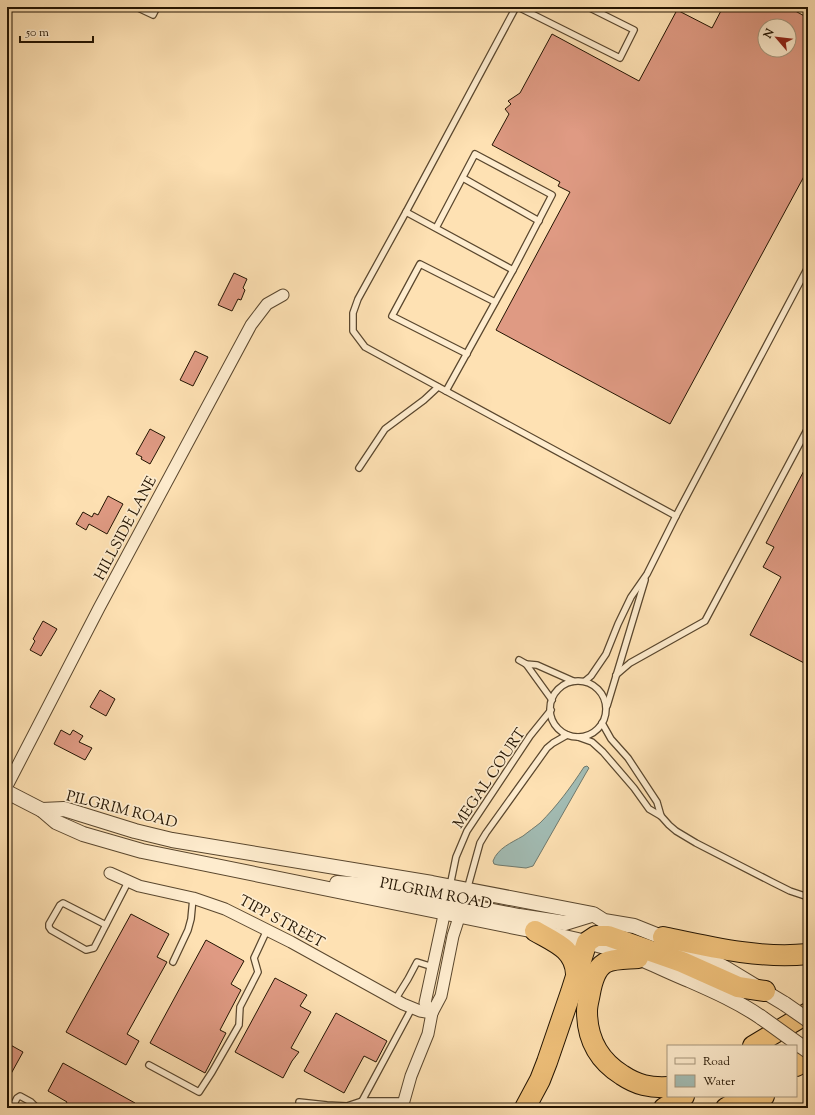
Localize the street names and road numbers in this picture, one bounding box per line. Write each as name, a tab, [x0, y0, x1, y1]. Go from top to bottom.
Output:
street label: HILLSIDE LANE	[90, 473, 163, 584]
street label: MEGAL COURT	[449, 724, 532, 833]
street label: PILGRIM ROAD	[64, 786, 180, 834]
street label: PILGRIM ROAD	[378, 873, 494, 916]
street label: TIPP STREET	[235, 891, 328, 954]

